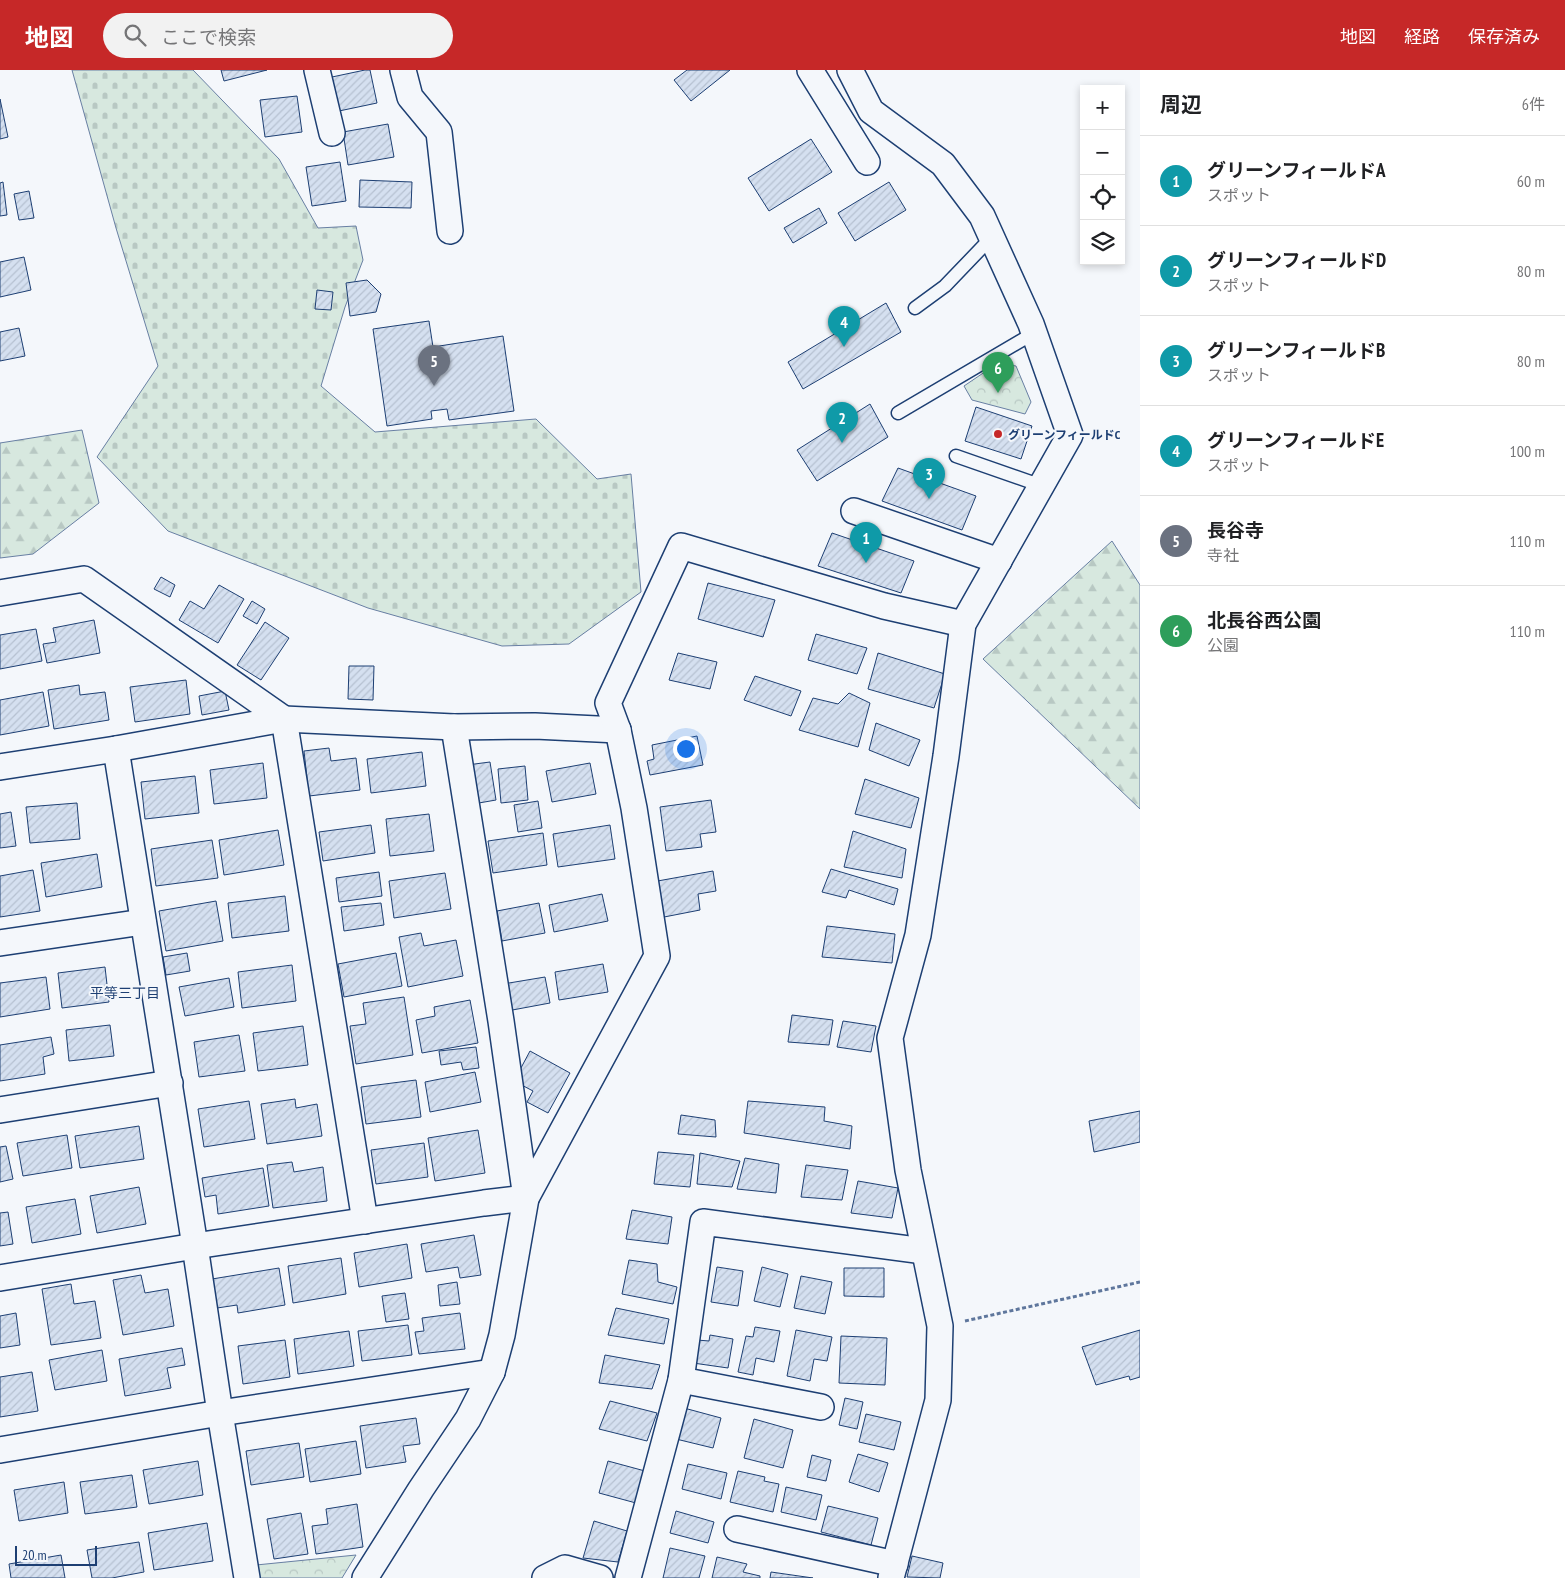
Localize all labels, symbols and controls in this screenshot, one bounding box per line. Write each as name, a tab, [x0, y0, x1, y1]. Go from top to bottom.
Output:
search box	[103, 13, 453, 58]
icon: search	[121, 21, 149, 49]
text: 地図	[25, 22, 73, 53]
text: ここで検索	[161, 25, 256, 49]
text: 地図	[1340, 25, 1376, 48]
text: 経路	[1404, 25, 1440, 48]
text: 保存済み	[1468, 25, 1540, 48]
map controls	[1080, 85, 1125, 265]
button: +	[1080, 85, 1125, 130]
text: 周辺	[1160, 91, 1202, 118]
text: 6件	[1522, 94, 1545, 114]
button: −	[1080, 130, 1125, 175]
text: グリーンフィールドA	[1207, 158, 1386, 182]
text: 1	[1172, 171, 1180, 191]
text: 60 m	[1517, 171, 1545, 191]
button: locate	[1080, 175, 1125, 220]
text: スポット	[1207, 185, 1271, 205]
button: layers	[1080, 220, 1125, 265]
text: グリーンフィールドD	[1207, 248, 1386, 272]
text: 2	[1172, 261, 1180, 281]
text: 80 m	[1517, 261, 1545, 281]
text: スポット	[1207, 275, 1271, 295]
pin: 4	[828, 306, 860, 347]
text: グリーンフィールドB	[1207, 338, 1385, 362]
pin: 5	[418, 345, 450, 386]
text: 3	[1172, 351, 1180, 371]
text: 80 m	[1517, 351, 1545, 371]
pin: 6	[982, 352, 1014, 393]
text: スポット	[1207, 365, 1271, 385]
pin: 2	[826, 402, 858, 443]
place label: グリーンフィールドC	[1008, 427, 1121, 442]
marker: グリーンフィールドC	[992, 428, 1004, 440]
text: グリーンフィールドE	[1207, 428, 1384, 452]
text: 4	[1172, 441, 1180, 461]
text: 100 m	[1510, 441, 1545, 461]
text: スポット	[1207, 455, 1271, 475]
pin: 3	[913, 458, 945, 499]
text: 長谷寺	[1207, 518, 1264, 542]
pin: 1	[850, 522, 882, 563]
text: 5	[1172, 531, 1180, 551]
text: 110 m	[1510, 531, 1545, 551]
text: 寺社	[1207, 545, 1239, 565]
text: 北長谷西公園	[1207, 608, 1321, 632]
text: 6	[1172, 621, 1180, 641]
text: 110 m	[1510, 621, 1545, 641]
text: 公園	[1207, 635, 1239, 655]
your location	[673, 736, 699, 762]
district label: 平等三丁目	[90, 984, 160, 1002]
scale bar	[15, 1543, 98, 1566]
text: 20 m	[22, 1546, 47, 1564]

